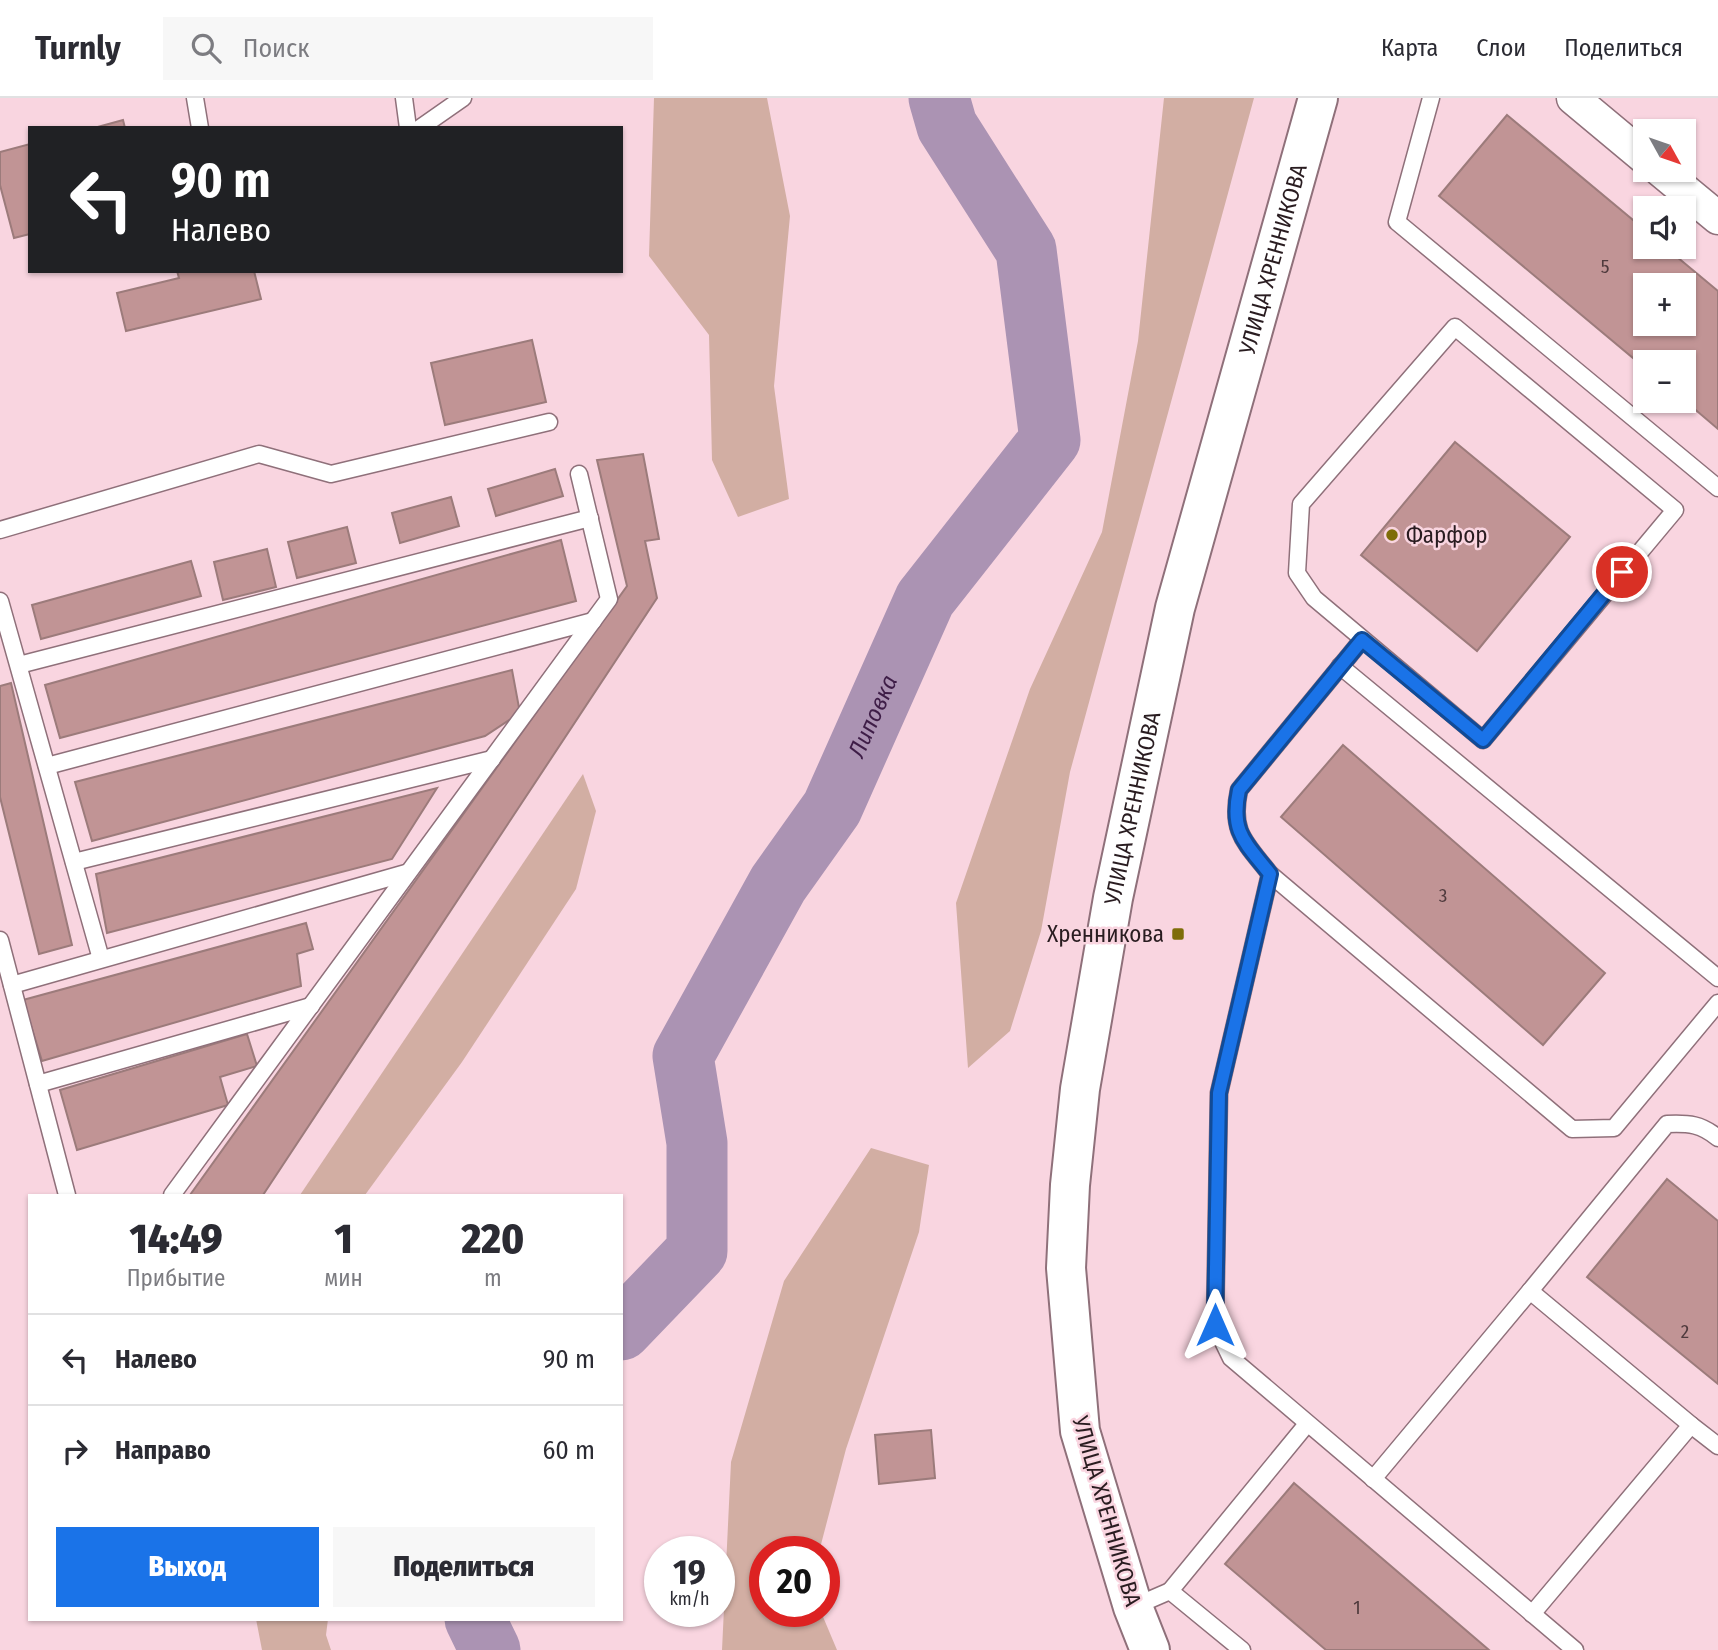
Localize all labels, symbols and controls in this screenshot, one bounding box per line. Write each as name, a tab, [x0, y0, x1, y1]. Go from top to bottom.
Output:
search box	[163, 17, 653, 80]
text: Turnly	[35, 28, 121, 68]
icon: search	[187, 29, 225, 67]
text: Поиск	[243, 33, 309, 64]
text: Карта	[1381, 34, 1438, 62]
text: Слои	[1476, 34, 1526, 62]
text: Поделиться	[1564, 34, 1683, 62]
north arrow	[1633, 119, 1696, 182]
map controls	[1633, 119, 1696, 413]
text: 90 m	[171, 151, 271, 210]
icon: left	[56, 154, 147, 245]
street label: УЛИЦА ХРЕННИКОВА	[1233, 161, 1313, 358]
button: sound	[1633, 196, 1696, 259]
text: Налево	[171, 211, 271, 249]
house number: 5	[1601, 255, 1609, 278]
button: +	[1633, 273, 1696, 336]
button: −	[1633, 350, 1696, 413]
place label: Фарфор	[1406, 521, 1487, 549]
marker: Фарфор	[1384, 527, 1400, 543]
pin	[1592, 542, 1652, 602]
icon: arrive	[1603, 553, 1641, 591]
water label: Липовка	[842, 671, 903, 763]
street label: УЛИЦА ХРЕННИКОВА	[1098, 709, 1166, 908]
house number: 3	[1439, 884, 1447, 907]
place label: Хренникова	[1047, 920, 1164, 948]
marker: Хренникова	[1170, 926, 1186, 942]
text: 14:49	[130, 1214, 223, 1264]
text: 1	[334, 1214, 353, 1264]
text: 220	[462, 1214, 524, 1264]
text: Прибытие	[127, 1264, 225, 1292]
text: мин	[324, 1264, 363, 1292]
text: m	[484, 1264, 502, 1292]
position arrow	[1178, 1288, 1252, 1362]
house number: 2	[1681, 1320, 1689, 1343]
icon: left	[56, 1341, 94, 1379]
text: Налево	[115, 1344, 197, 1375]
text: 90 m	[543, 1344, 595, 1375]
street label: УЛИЦА ХРЕННИКОВА	[1066, 1412, 1148, 1609]
icon: right	[56, 1432, 94, 1470]
text: Направо	[115, 1435, 211, 1466]
text: 60 m	[542, 1435, 595, 1466]
button: Выход	[56, 1527, 319, 1607]
button: Поделиться	[333, 1527, 595, 1607]
speed limit sign: 20	[749, 1536, 840, 1627]
text: 19	[673, 1551, 706, 1593]
text: km/h	[669, 1588, 710, 1610]
house number: 1	[1353, 1596, 1361, 1619]

